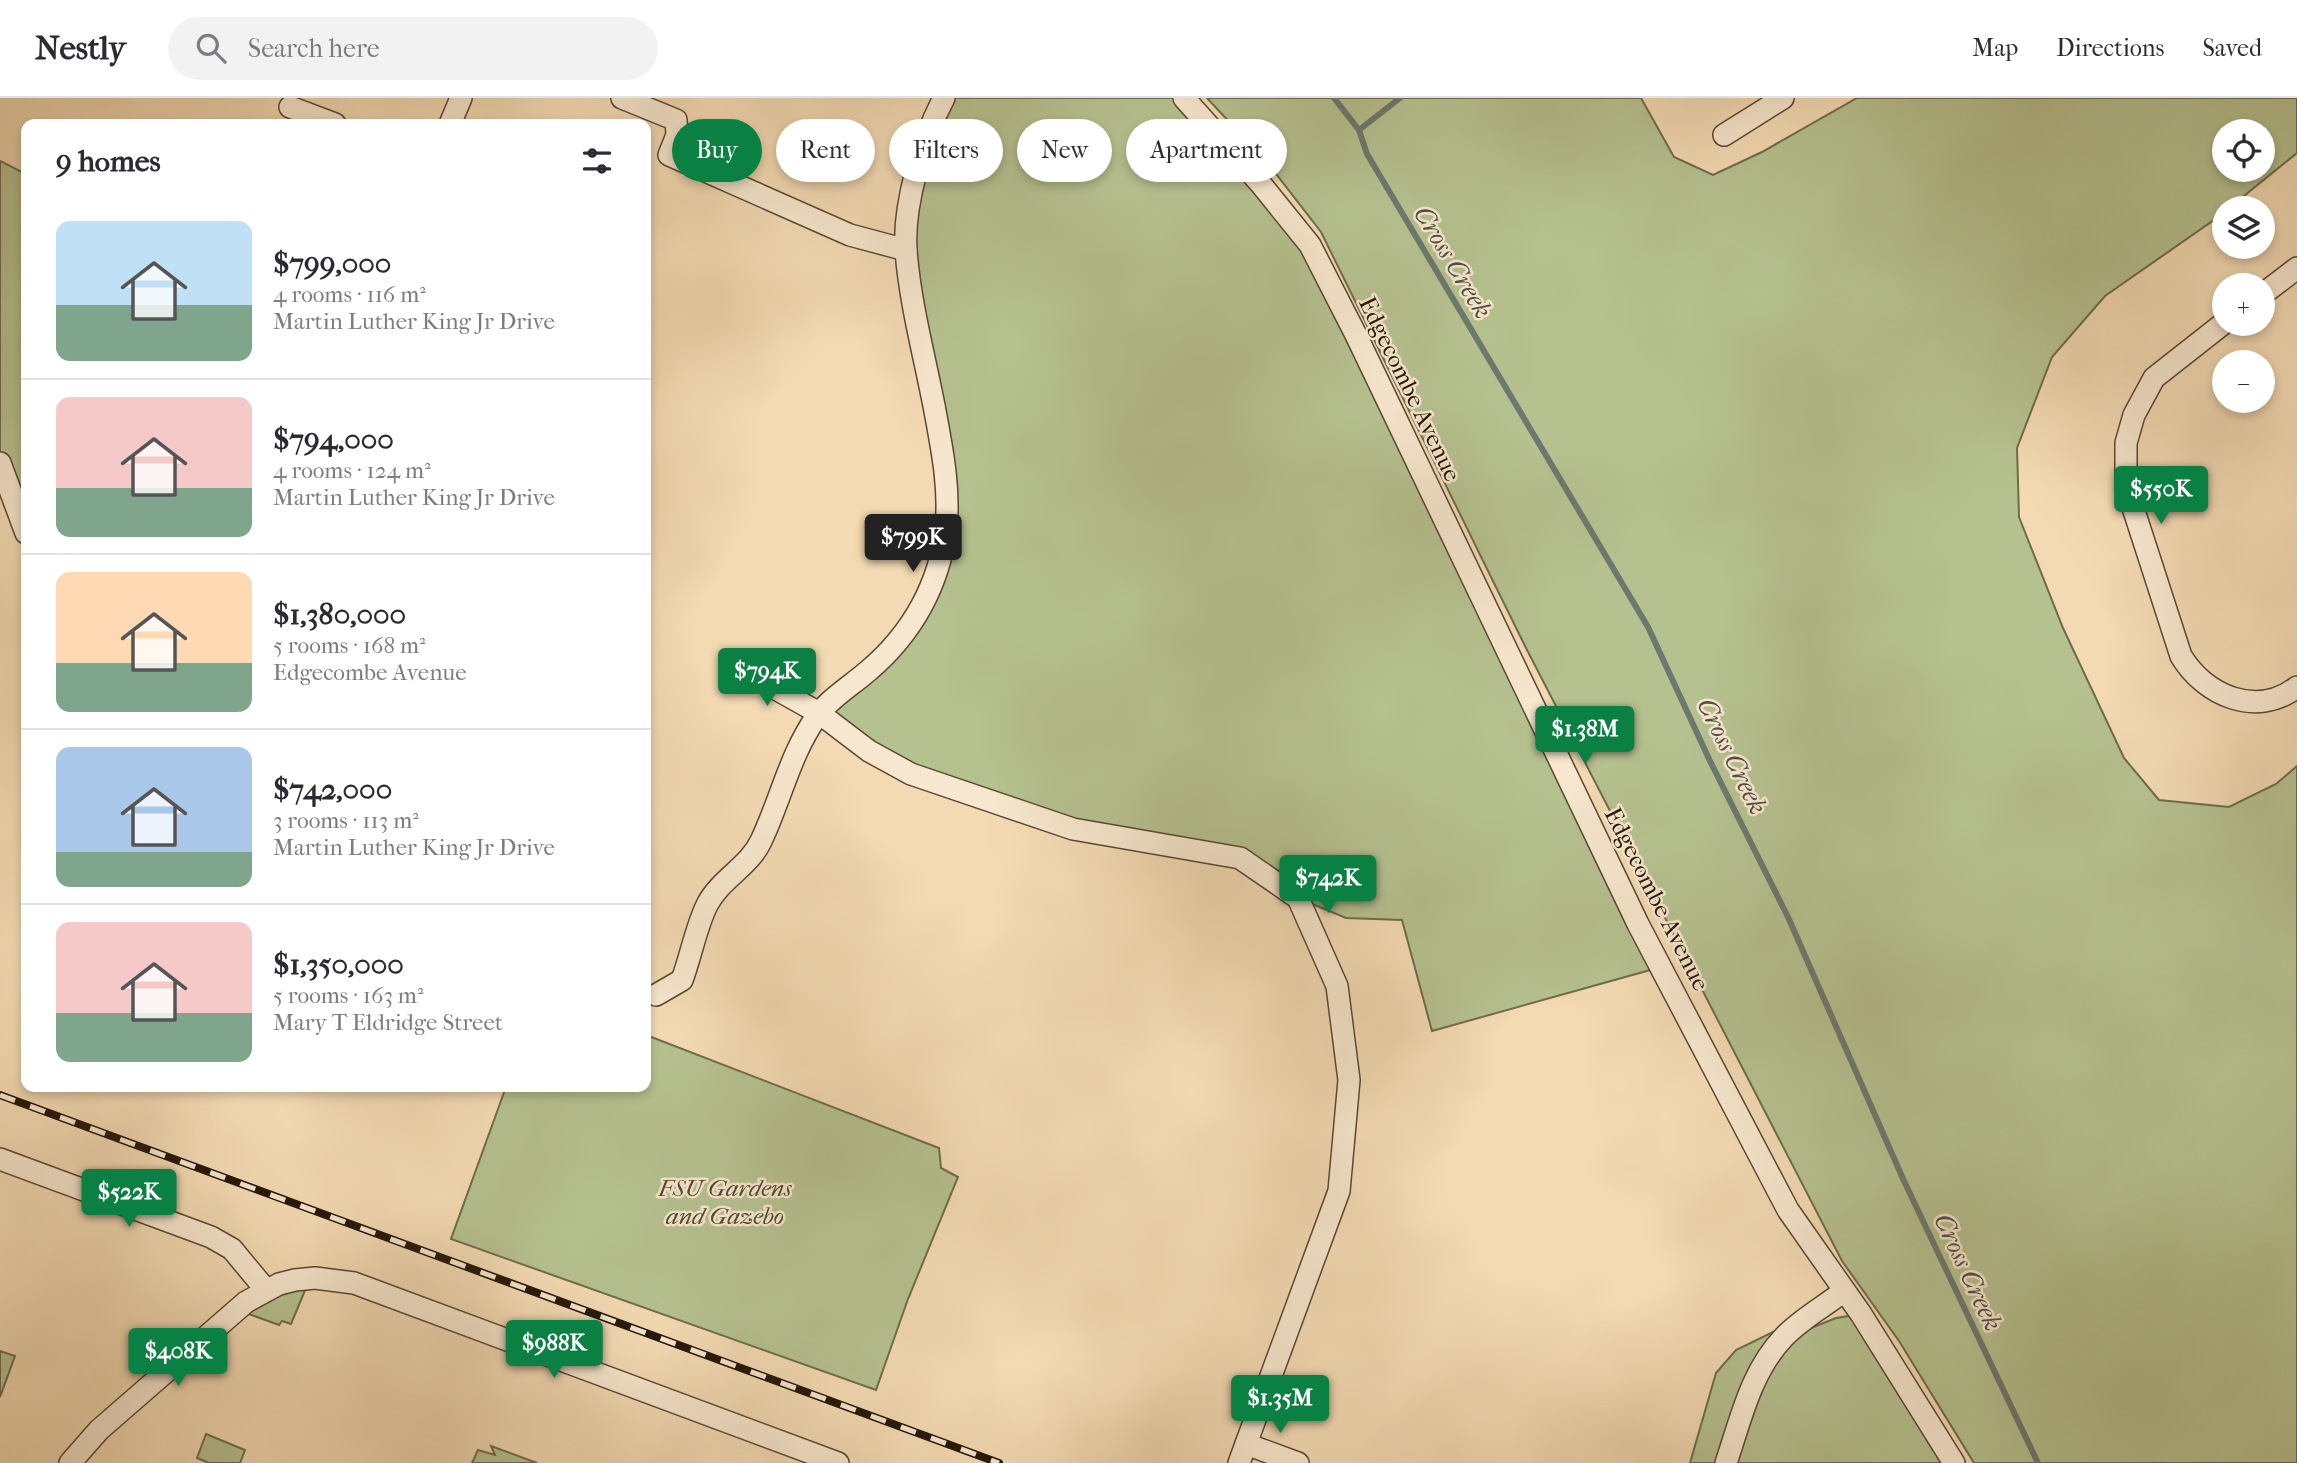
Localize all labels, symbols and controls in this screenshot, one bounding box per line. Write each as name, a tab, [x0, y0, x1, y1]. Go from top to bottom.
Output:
search box	[168, 17, 658, 80]
text: Nestly	[35, 29, 126, 68]
icon: search	[192, 29, 230, 67]
text: Search here	[248, 33, 380, 64]
text: Map	[1972, 34, 2018, 62]
text: Directions	[2056, 34, 2164, 62]
text: Saved	[2202, 34, 2262, 62]
chip: Buy	[672, 119, 762, 182]
chip: Rent	[776, 119, 875, 182]
chip: Filters	[889, 119, 1003, 182]
chip: New	[1017, 119, 1112, 182]
chip: Apartment	[1126, 119, 1287, 182]
map controls	[2212, 119, 2275, 413]
button: locate	[2212, 119, 2275, 182]
icon: filters	[578, 142, 616, 180]
text: 9 homes	[56, 144, 161, 179]
button: layers	[2212, 196, 2275, 259]
water label: Cross Creek	[1407, 200, 1499, 324]
text: $799,000	[273, 246, 391, 281]
icon: home	[112, 249, 196, 333]
button: +	[2212, 273, 2275, 336]
text: 4 rooms · 116 m²	[273, 281, 426, 308]
street label: Edgecombe Avenue	[1353, 292, 1467, 486]
text: Martin Luther King Jr Drive	[273, 308, 555, 335]
button: −	[2212, 350, 2275, 413]
text: $794,000	[273, 422, 394, 457]
icon: home	[112, 425, 196, 509]
text: 4 rooms · 124 m²	[273, 457, 431, 484]
pin: $550K	[2112, 466, 2210, 526]
text: $550K	[2130, 475, 2192, 502]
text: Martin Luther King Jr Drive	[273, 484, 555, 511]
pin: $799K	[864, 514, 962, 574]
text: $799K	[881, 523, 945, 550]
text: $1,380,000	[273, 597, 406, 632]
icon: home	[112, 600, 196, 684]
text: 5 rooms · 168 m²	[273, 632, 426, 659]
pin: $794K	[718, 648, 816, 708]
text: $794K	[734, 657, 800, 684]
text: Edgecombe Avenue	[273, 659, 467, 686]
water label: Cross Creek	[1690, 693, 1774, 819]
pin: $1.38M	[1528, 706, 1642, 766]
text: $1.38M	[1551, 715, 1619, 742]
text: $742,000	[273, 772, 392, 807]
icon: home	[112, 775, 196, 859]
street label: Edgecombe Avenue	[1599, 803, 1715, 995]
text: 3 rooms · 113 m²	[273, 807, 419, 834]
text: Martin Luther King Jr Drive	[273, 834, 555, 861]
pin: $742K	[1279, 856, 1377, 915]
text: $742K	[1295, 864, 1361, 891]
text: $1,350,000	[273, 947, 404, 982]
icon: home	[112, 950, 196, 1034]
text: 5 rooms · 163 m²	[273, 982, 423, 1009]
text: Mary T Eldridge Street	[273, 1009, 503, 1036]
pin: $522K	[80, 1170, 178, 1229]
park label: FSU Gardens and Gazebo	[657, 1174, 792, 1230]
text: $522K	[98, 1178, 160, 1205]
water label: Cross Creek	[1927, 1208, 2009, 1336]
pin: $988K	[505, 1320, 603, 1380]
pin: $408K	[129, 1328, 227, 1388]
text: $988K	[522, 1329, 586, 1356]
text: $408K	[144, 1337, 212, 1364]
pin: $1.35M	[1223, 1376, 1337, 1435]
text: $1.35M	[1247, 1384, 1313, 1411]

